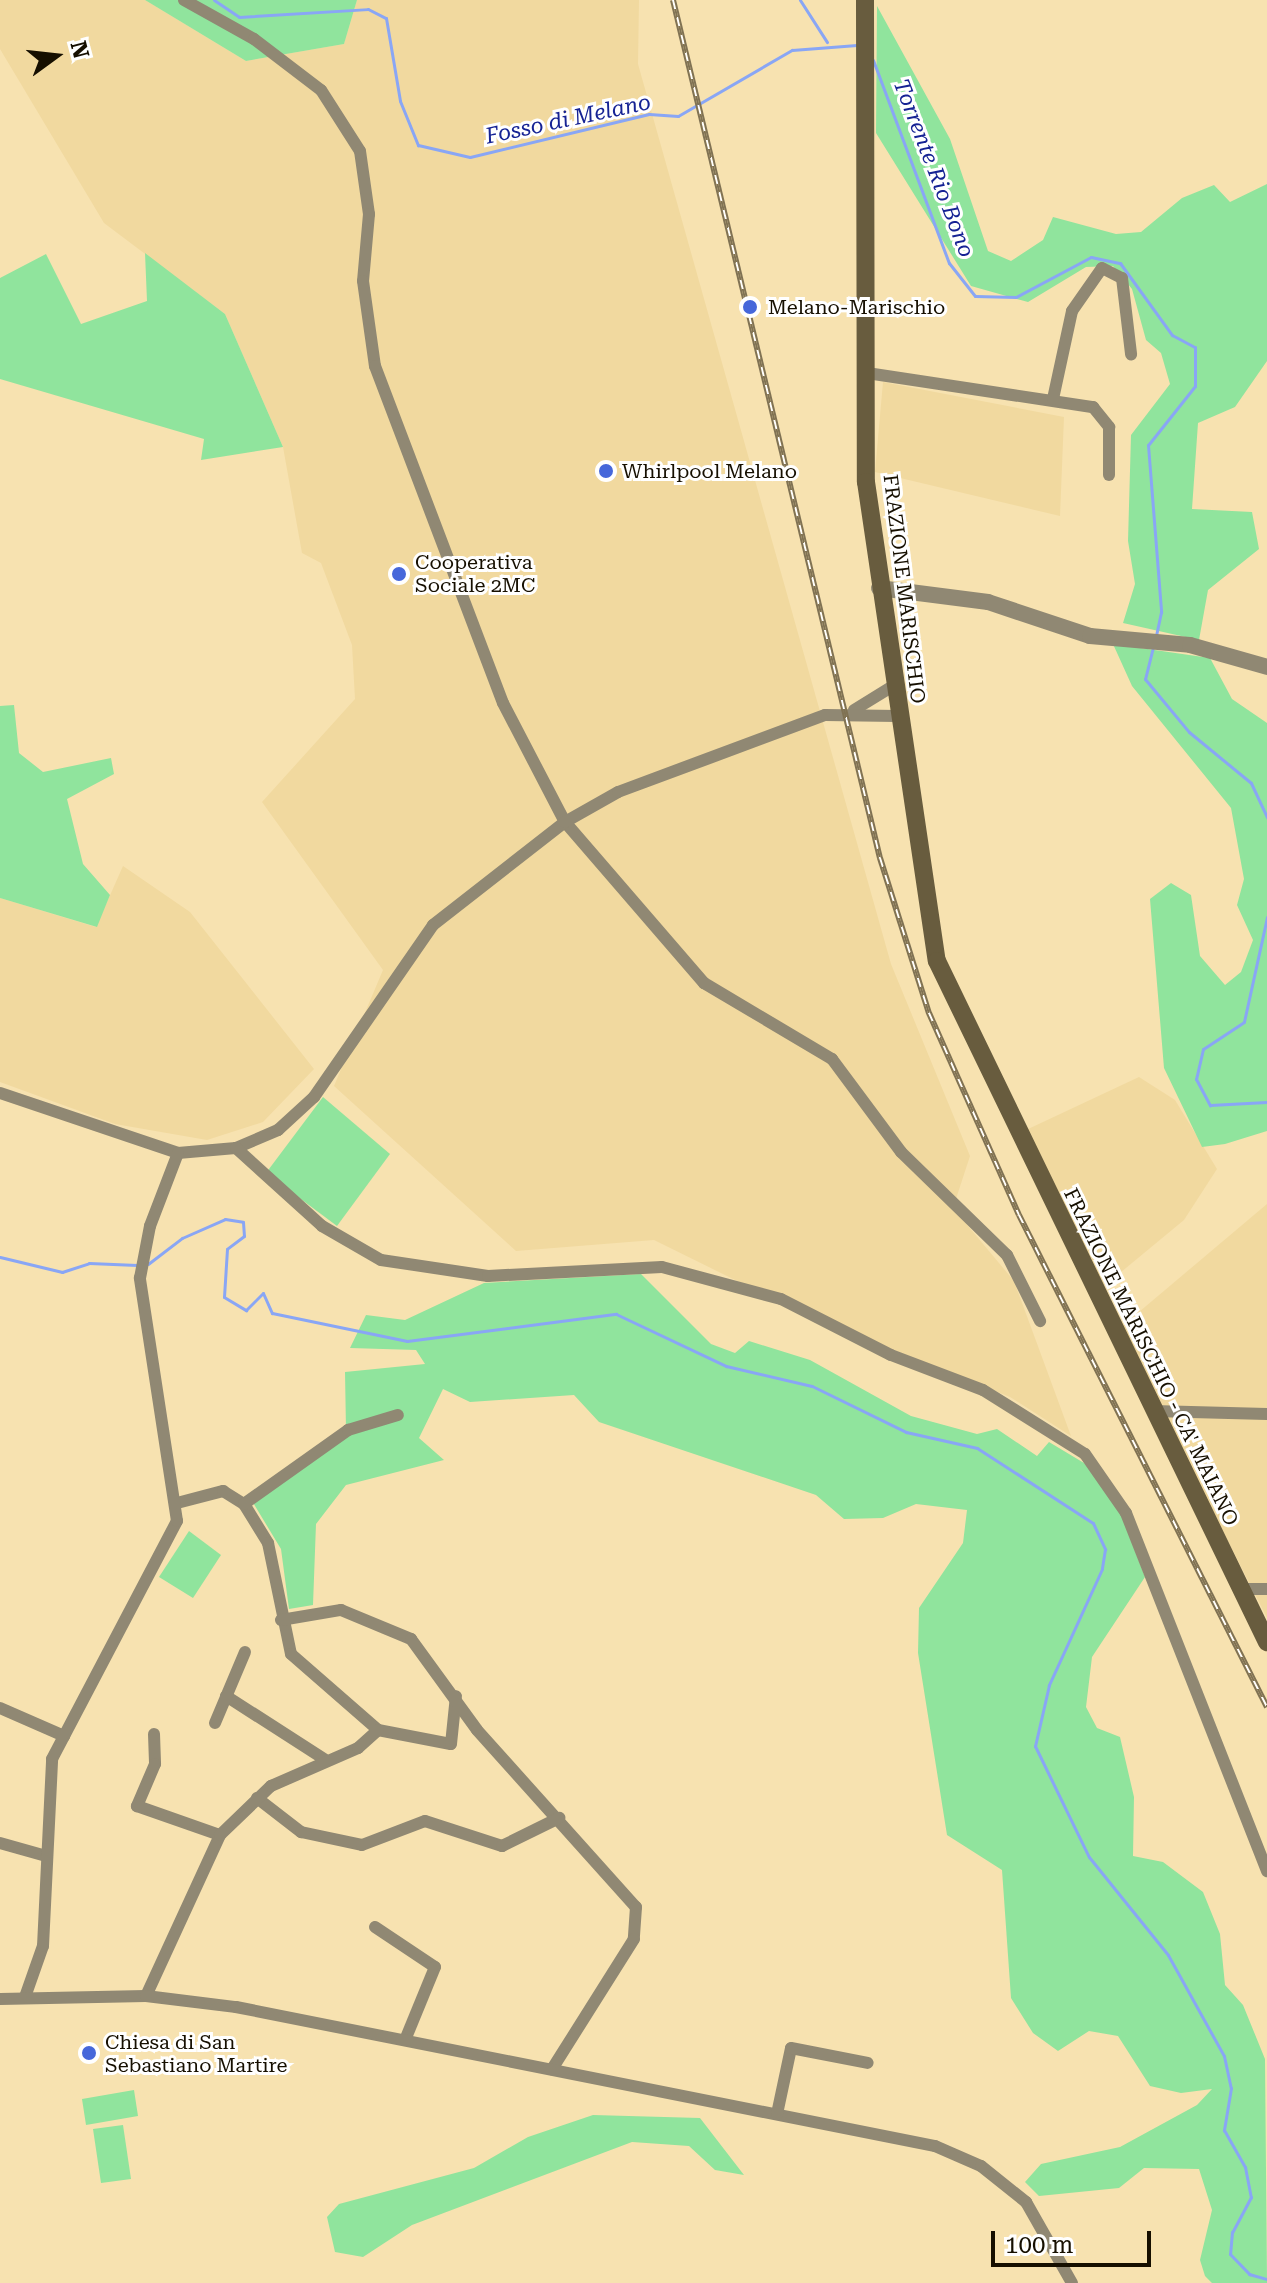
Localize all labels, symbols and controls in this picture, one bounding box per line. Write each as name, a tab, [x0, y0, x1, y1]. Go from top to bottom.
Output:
north arrow	[16, 16, 96, 96]
text: N	[65, 38, 94, 61]
water label: Torrente Rio Bono	[888, 75, 980, 261]
water label: Fosso di Melano	[483, 89, 653, 149]
place label: Melano-Marischio	[768, 295, 945, 319]
marker: Melano-Marischio	[739, 296, 761, 318]
place label: Whirlpool Melano	[622, 459, 797, 483]
marker: Whirlpool Melano	[597, 462, 615, 480]
street label: FRAZIONE MARISCHIO	[878, 473, 930, 705]
place label: Cooperativa Sociale 2MC	[415, 550, 535, 597]
marker: Cooperativa Sociale 2MC	[390, 565, 408, 583]
street label: FRAZIONE MARISCHIO - CA' MAIANO	[1059, 1184, 1243, 1530]
place label: Chiesa di San Sebastiano Martire	[105, 2030, 288, 2077]
marker: Chiesa di San Sebastiano Martire	[80, 2044, 98, 2062]
scale bar	[995, 2215, 1155, 2265]
text: 100 m	[1005, 2231, 1073, 2259]

